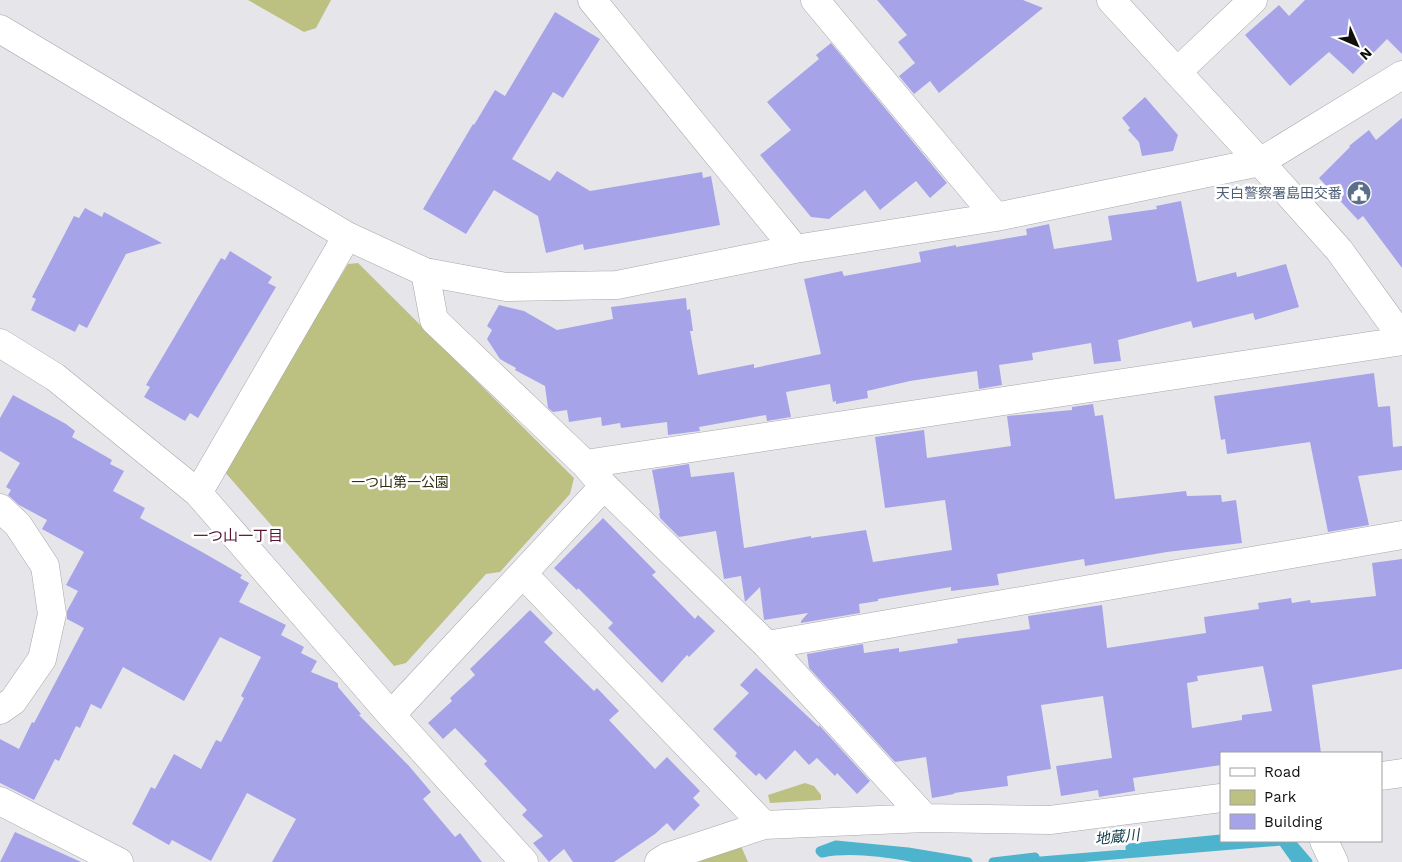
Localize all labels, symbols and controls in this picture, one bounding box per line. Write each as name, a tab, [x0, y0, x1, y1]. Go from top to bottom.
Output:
north arrow	[1332, 20, 1382, 70]
text: N	[1357, 45, 1376, 64]
public building icon: 天白警察署島田交番	[1346, 180, 1372, 206]
place label: 天白警察署島田交番	[1216, 185, 1342, 201]
park label: 一つ山第一公園	[351, 474, 449, 490]
district label: 一つ山一丁目	[193, 527, 283, 545]
legend	[1220, 752, 1382, 842]
text: Road	[1264, 763, 1301, 781]
text: Park	[1264, 788, 1297, 806]
text: Building	[1264, 813, 1322, 831]
water label: 地蔵川	[1094, 825, 1142, 848]

